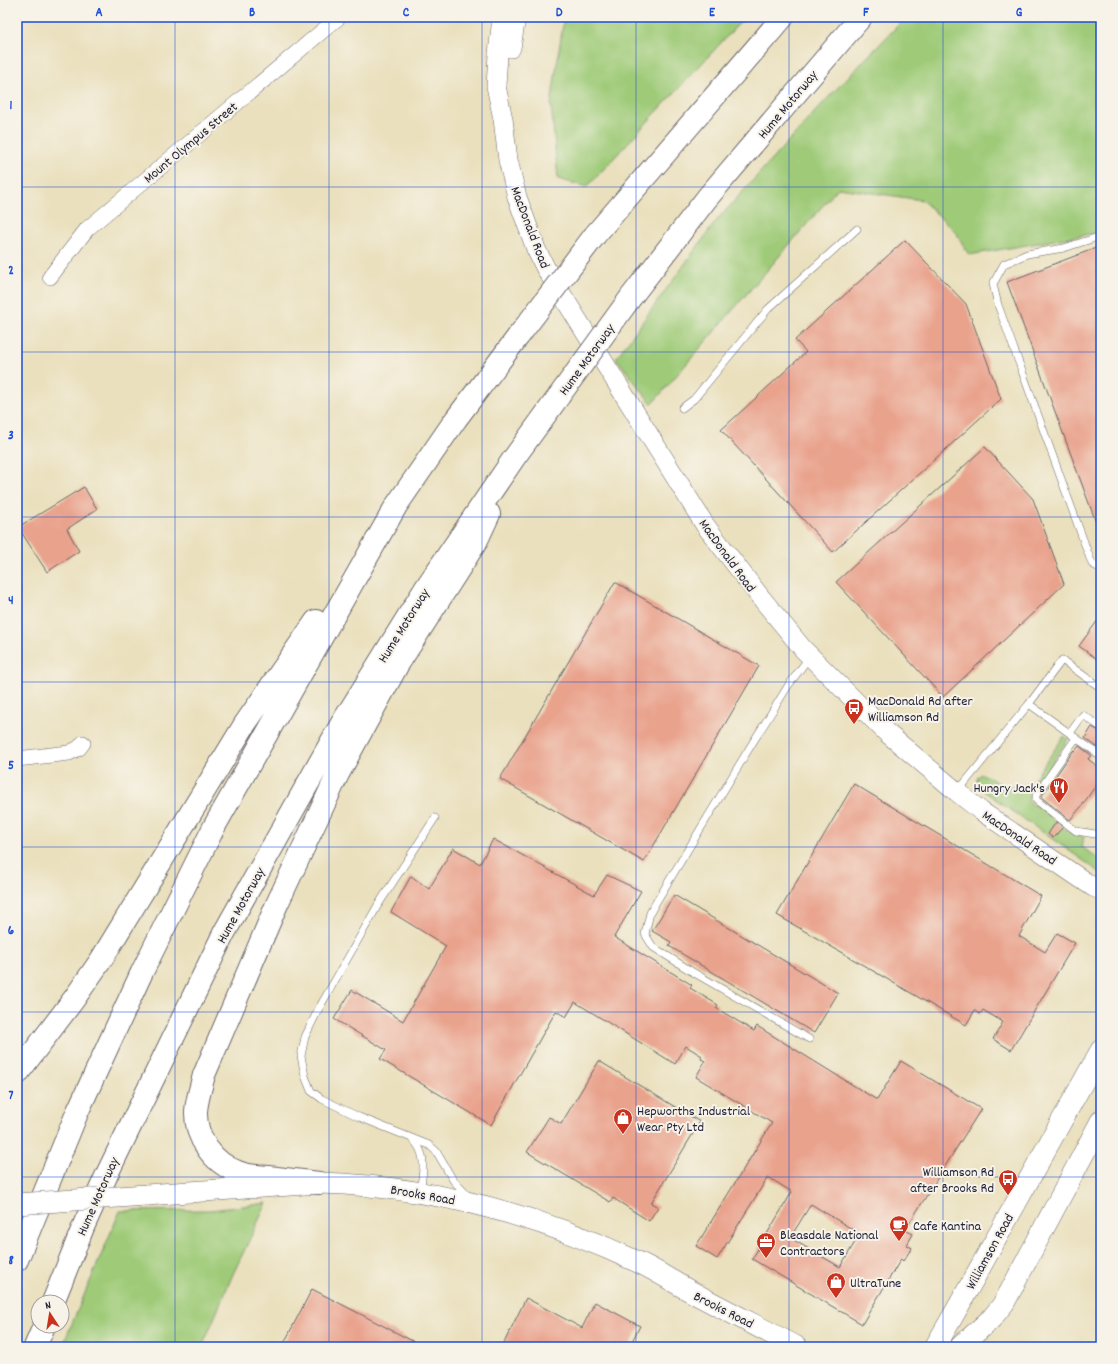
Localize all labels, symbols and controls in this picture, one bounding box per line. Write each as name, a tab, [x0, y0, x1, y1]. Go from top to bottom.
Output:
text: A	[95, 4, 103, 23]
text: B	[249, 4, 255, 23]
text: C	[403, 4, 410, 23]
text: D	[556, 4, 563, 23]
text: E	[709, 4, 716, 23]
text: F	[863, 4, 869, 23]
text: G	[1016, 4, 1023, 23]
street label: Hume Motorway	[754, 66, 824, 144]
text: 1	[10, 97, 13, 116]
street label: Mount Olympus Street	[140, 98, 243, 189]
street label: MacDonald Road	[504, 184, 554, 272]
text: 2	[8, 262, 14, 281]
street label: Hume Motorway	[555, 320, 621, 400]
text: 3	[8, 427, 14, 446]
street label: MacDonald Road	[693, 515, 760, 597]
street label: Hume Motorway	[374, 585, 436, 667]
text: 4	[8, 592, 14, 611]
place label: MacDonald Rd after Williamson Rd	[868, 692, 973, 728]
bus stop icon: MacDonald Rd after Williamson Rd	[843, 697, 865, 725]
text: 5	[8, 757, 14, 776]
restaurant icon: Hungry Jack's	[1048, 776, 1070, 804]
place label: Hungry Jack's	[973, 779, 1045, 799]
street label: MacDonald Road	[978, 806, 1060, 871]
street label: Hume Motorway	[213, 864, 271, 948]
text: 6	[8, 922, 15, 941]
text: 7	[9, 1087, 14, 1106]
place label: Hepworths Industrial Wear Pty Ltd	[637, 1102, 751, 1138]
shop icon: Hepworths Industrial Wear Pty Ltd	[612, 1107, 634, 1135]
street label: Hume Motorway	[73, 1154, 125, 1239]
place label: Williamson Rd after Brooks Rd	[910, 1163, 994, 1199]
bus stop icon: Williamson Rd after Brooks Rd	[997, 1168, 1019, 1196]
street label: Brooks Road	[389, 1180, 457, 1211]
street label: Williamson Road	[962, 1210, 1020, 1294]
cafe icon: Cafe Kantina	[888, 1214, 910, 1242]
place label: Cafe Kantina	[913, 1217, 981, 1237]
place label: Bleasdale National Contractors	[780, 1226, 879, 1262]
office icon: Bleasdale National Contractors	[755, 1231, 777, 1259]
text: 8	[8, 1252, 14, 1271]
shop icon: UltraTune	[825, 1271, 847, 1299]
place label: UltraTune	[850, 1274, 901, 1294]
street label: Brooks Road	[689, 1287, 757, 1335]
north arrow	[30, 1294, 70, 1334]
text: N	[44, 1298, 53, 1315]

